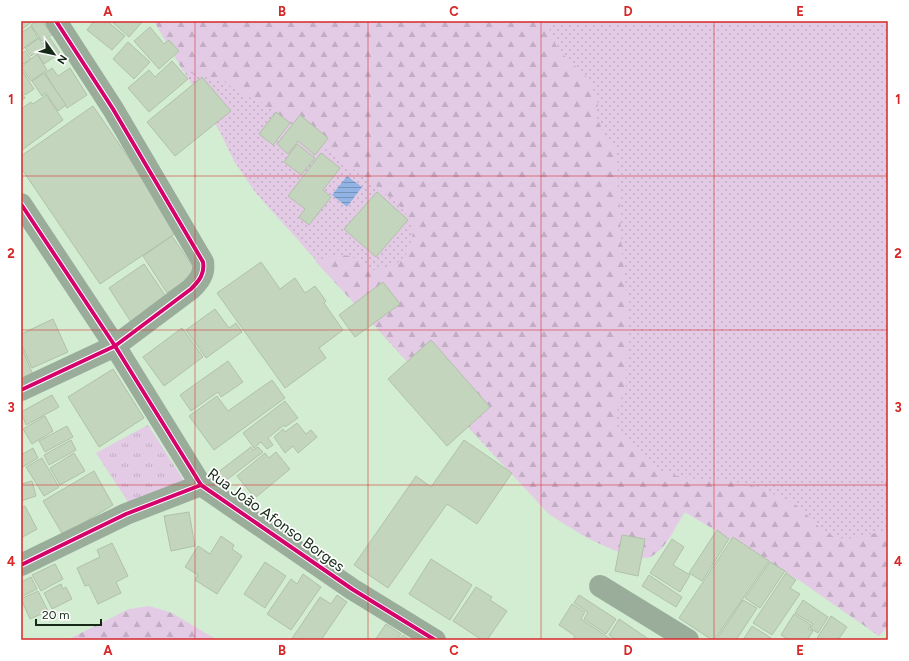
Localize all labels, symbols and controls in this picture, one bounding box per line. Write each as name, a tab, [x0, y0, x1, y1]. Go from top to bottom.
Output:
text: A	[103, 4, 113, 19]
text: B	[278, 4, 286, 19]
text: C	[449, 4, 459, 19]
text: D	[623, 4, 633, 19]
text: E	[796, 4, 804, 19]
north arrow	[34, 34, 74, 74]
text: N	[54, 52, 70, 66]
text: 1	[8, 92, 14, 107]
text: 1	[895, 92, 901, 107]
text: 2	[7, 246, 15, 261]
text: 2	[894, 246, 902, 261]
text: 3	[7, 400, 15, 415]
text: 3	[894, 400, 902, 415]
street label: Rua João Afonso Borges	[204, 464, 348, 576]
text: 4	[7, 554, 15, 569]
text: 4	[894, 554, 902, 569]
scale bar	[36, 601, 101, 627]
text: 20 m	[42, 608, 70, 622]
text: A	[103, 643, 113, 658]
text: B	[278, 643, 286, 658]
text: C	[449, 643, 459, 658]
text: D	[623, 643, 633, 658]
text: E	[796, 643, 804, 658]

